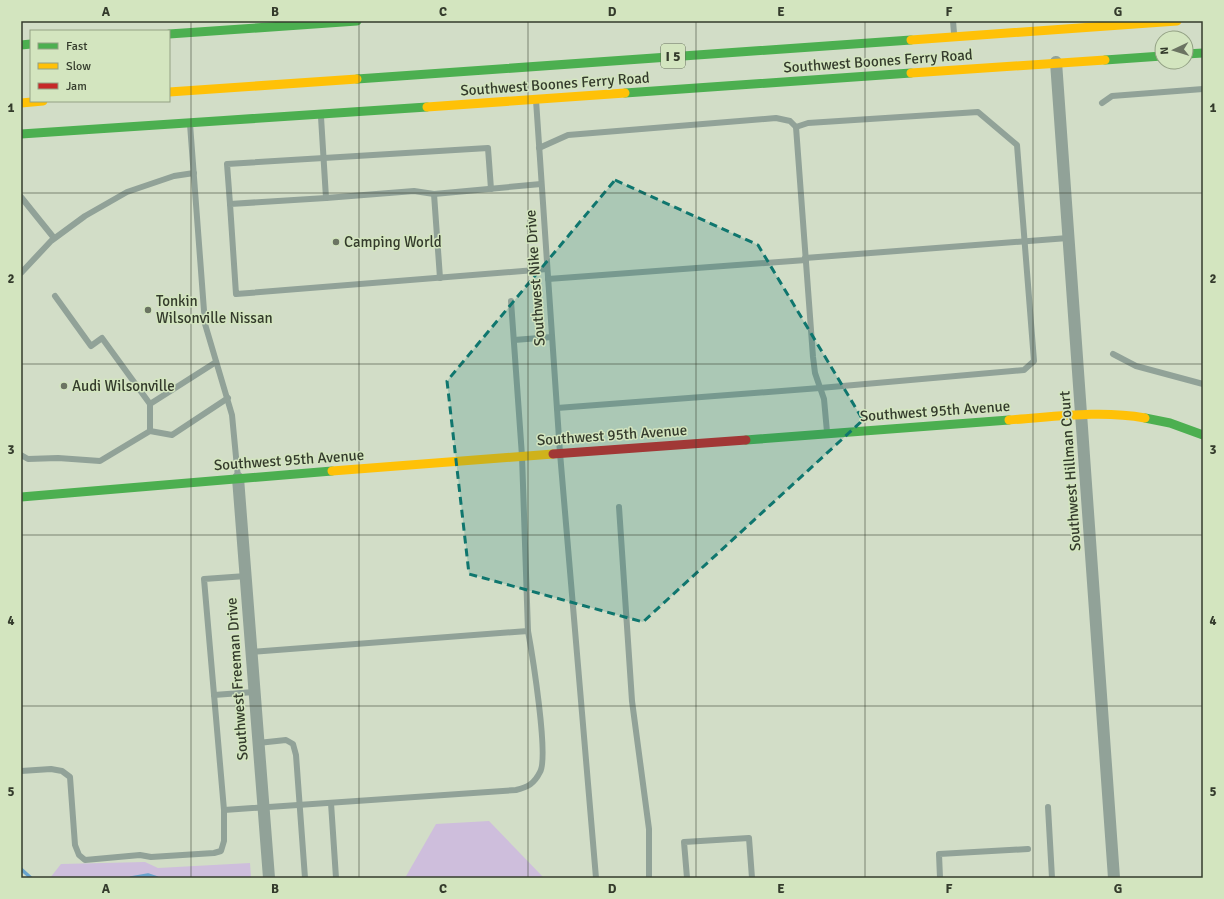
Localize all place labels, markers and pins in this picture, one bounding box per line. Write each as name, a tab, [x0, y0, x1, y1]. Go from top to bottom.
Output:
place label: Camping World	[344, 233, 442, 251]
marker: Camping World	[331, 237, 341, 247]
place label: Tonkin Wilsonville Nissan	[156, 292, 273, 327]
marker: Tonkin Wilsonville Nissan	[143, 305, 153, 315]
place label: Audi Wilsonville	[72, 377, 175, 395]
marker: Audi Wilsonville	[59, 381, 69, 391]

